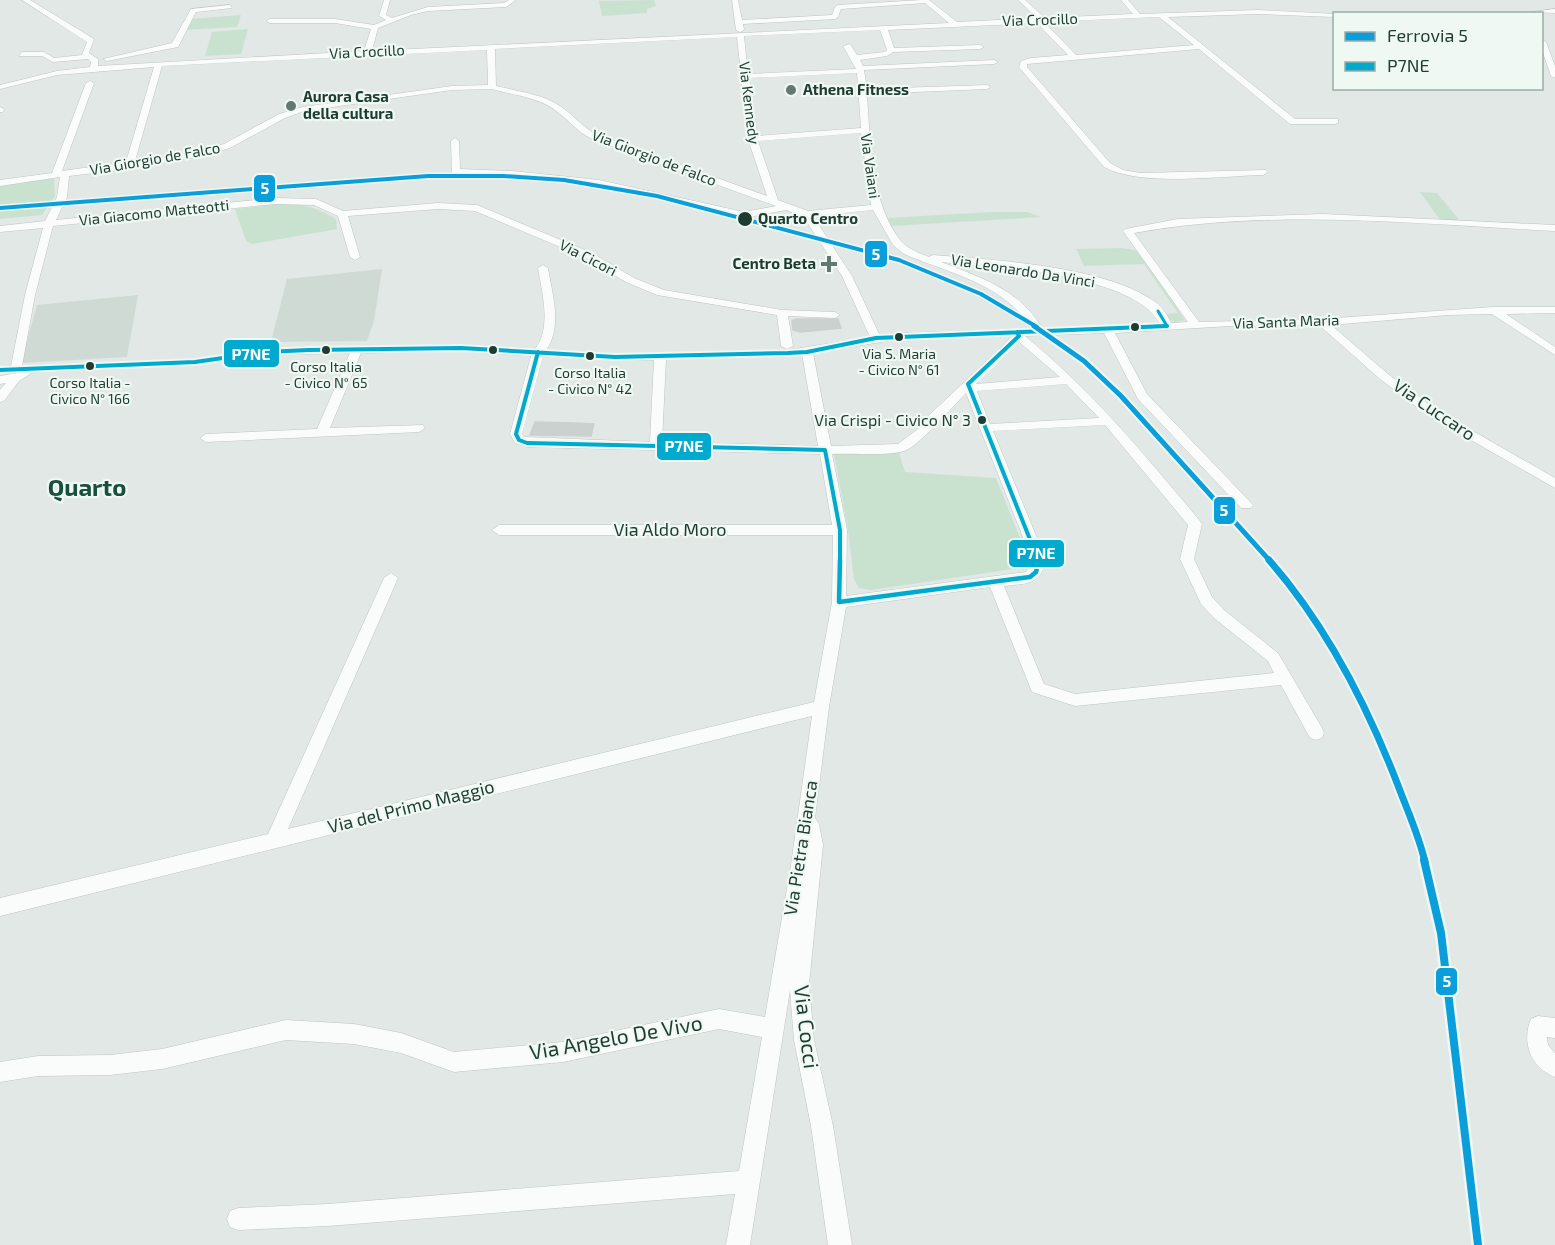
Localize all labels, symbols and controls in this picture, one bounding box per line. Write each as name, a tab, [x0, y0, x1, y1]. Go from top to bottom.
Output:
street label: Via Crocillo	[1002, 9, 1078, 29]
legend	[1333, 12, 1543, 90]
text: Ferrovia 5	[1387, 24, 1468, 46]
street label: Via Crocillo	[329, 40, 405, 62]
text: P7NE	[1387, 54, 1430, 76]
street label: Via Kennedy	[736, 60, 764, 145]
place label: Athena Fitness	[803, 80, 909, 98]
marker: Athena Fitness	[784, 83, 798, 97]
place label: Aurora Casa della cultura	[303, 87, 393, 122]
marker: Aurora Casa della cultura	[284, 99, 298, 113]
street label: Via Giorgio de Falco	[589, 125, 719, 189]
street label: Via Vaiani	[858, 132, 884, 200]
street label: Via Giorgio de Falco	[88, 138, 221, 178]
line badge: 5	[253, 174, 276, 203]
text: 5	[261, 178, 270, 197]
street label: Via Giacomo Matteotti	[78, 195, 230, 229]
place label: Quarto Centro	[758, 209, 858, 228]
marker: Quarto Centro	[736, 210, 754, 228]
street label: Via Cicori	[557, 235, 620, 279]
line badge: 5	[864, 240, 888, 268]
text: 5	[872, 244, 881, 263]
street label: Via Leonardo Da Vinci	[950, 250, 1097, 290]
place label: Centro Beta	[732, 254, 816, 272]
marker: Centro Beta	[820, 255, 838, 273]
street label: Via Santa Maria	[1232, 310, 1339, 332]
unlabelled marker	[1129, 321, 1141, 333]
marker: Via S. Maria - Civico N° 61	[893, 331, 905, 343]
line badge: P7NE	[223, 339, 280, 368]
text: P7NE	[231, 344, 271, 363]
marker: Corso Italia - Civico N° 65	[320, 344, 332, 356]
unlabelled marker	[487, 344, 499, 356]
place label: Via S. Maria - Civico N° 61	[858, 345, 940, 378]
marker: Corso Italia - Civico N° 42	[584, 350, 596, 362]
place label: Corso Italia - Civico N° 65	[284, 358, 368, 391]
marker: Corso Italia - Civico N° 166	[84, 360, 96, 372]
place label: Corso Italia - Civico N° 42	[548, 364, 632, 397]
place label: Corso Italia - Civico N° 166	[49, 374, 131, 407]
street label: Via Cuccaro	[1389, 374, 1480, 445]
place label: Via Crispi - Civico N° 3	[814, 410, 971, 429]
marker: Via Crispi - Civico N° 3	[976, 414, 988, 426]
line badge: P7NE	[656, 432, 712, 461]
text: P7NE	[664, 436, 704, 455]
district label: Quarto	[48, 472, 126, 502]
line badge: 5	[1213, 496, 1236, 525]
text: 5	[1220, 500, 1229, 519]
street label: Via Aldo Moro	[613, 518, 727, 540]
line badge: P7NE	[1008, 539, 1065, 568]
text: P7NE	[1016, 543, 1056, 562]
street label: Via del Primo Maggio	[325, 775, 496, 837]
street label: Via Pietra Bianca	[778, 779, 822, 917]
line badge: 5	[1435, 967, 1458, 996]
text: 5	[1443, 971, 1452, 990]
street label: Via Cocci	[790, 984, 825, 1070]
street label: Via Angelo De Vivo	[527, 1009, 704, 1064]

